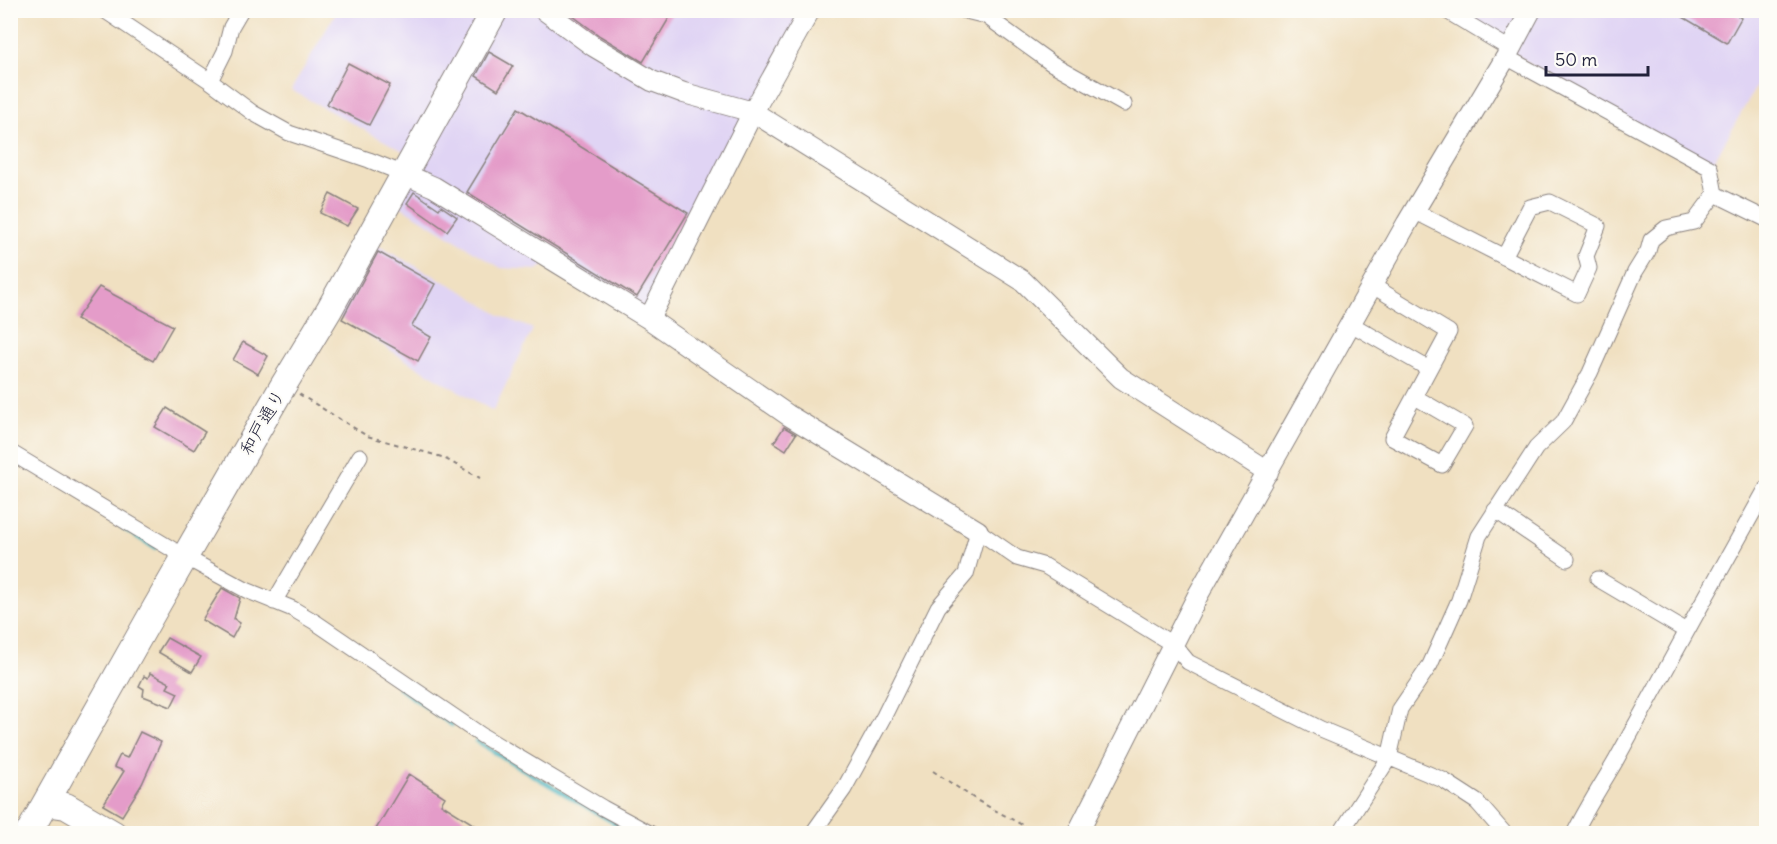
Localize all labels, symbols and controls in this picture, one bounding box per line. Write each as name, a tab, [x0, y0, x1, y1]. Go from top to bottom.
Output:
scale bar	[1546, 39, 1648, 77]
text: 50 m	[1555, 48, 1597, 71]
street label: 和戸通り	[234, 385, 290, 459]

